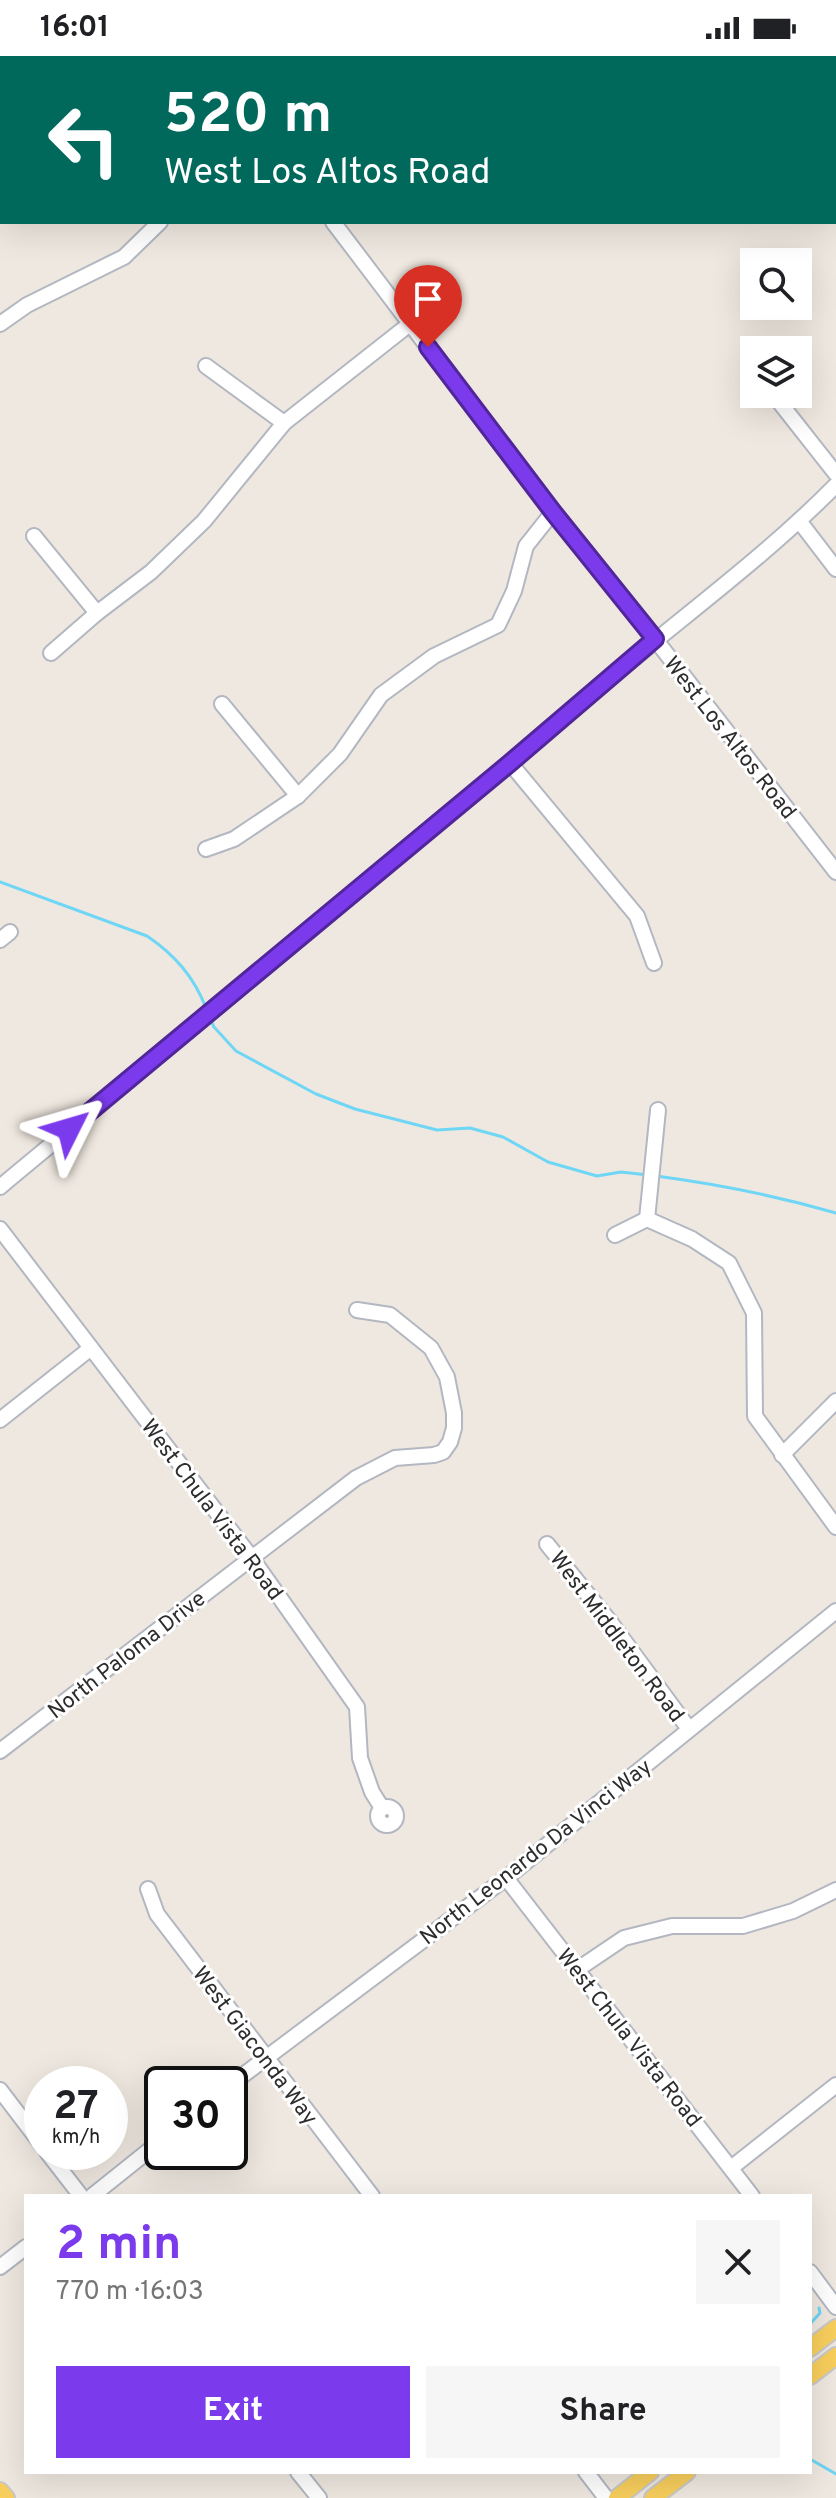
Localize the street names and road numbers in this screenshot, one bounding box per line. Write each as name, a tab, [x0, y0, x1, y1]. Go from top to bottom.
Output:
street label: West Los Altos Road	[657, 652, 801, 825]
street label: West Chula Vista Road	[134, 1415, 288, 1606]
street label: West Middleton Road	[543, 1547, 689, 1728]
street label: North Paloma Drive	[43, 1586, 212, 1726]
street label: North Leonardo Da Vinci Way	[415, 1754, 658, 1952]
street label: West Chula Vista Road	[550, 1944, 706, 2133]
street label: West Giaconda Way	[186, 1962, 322, 2131]

